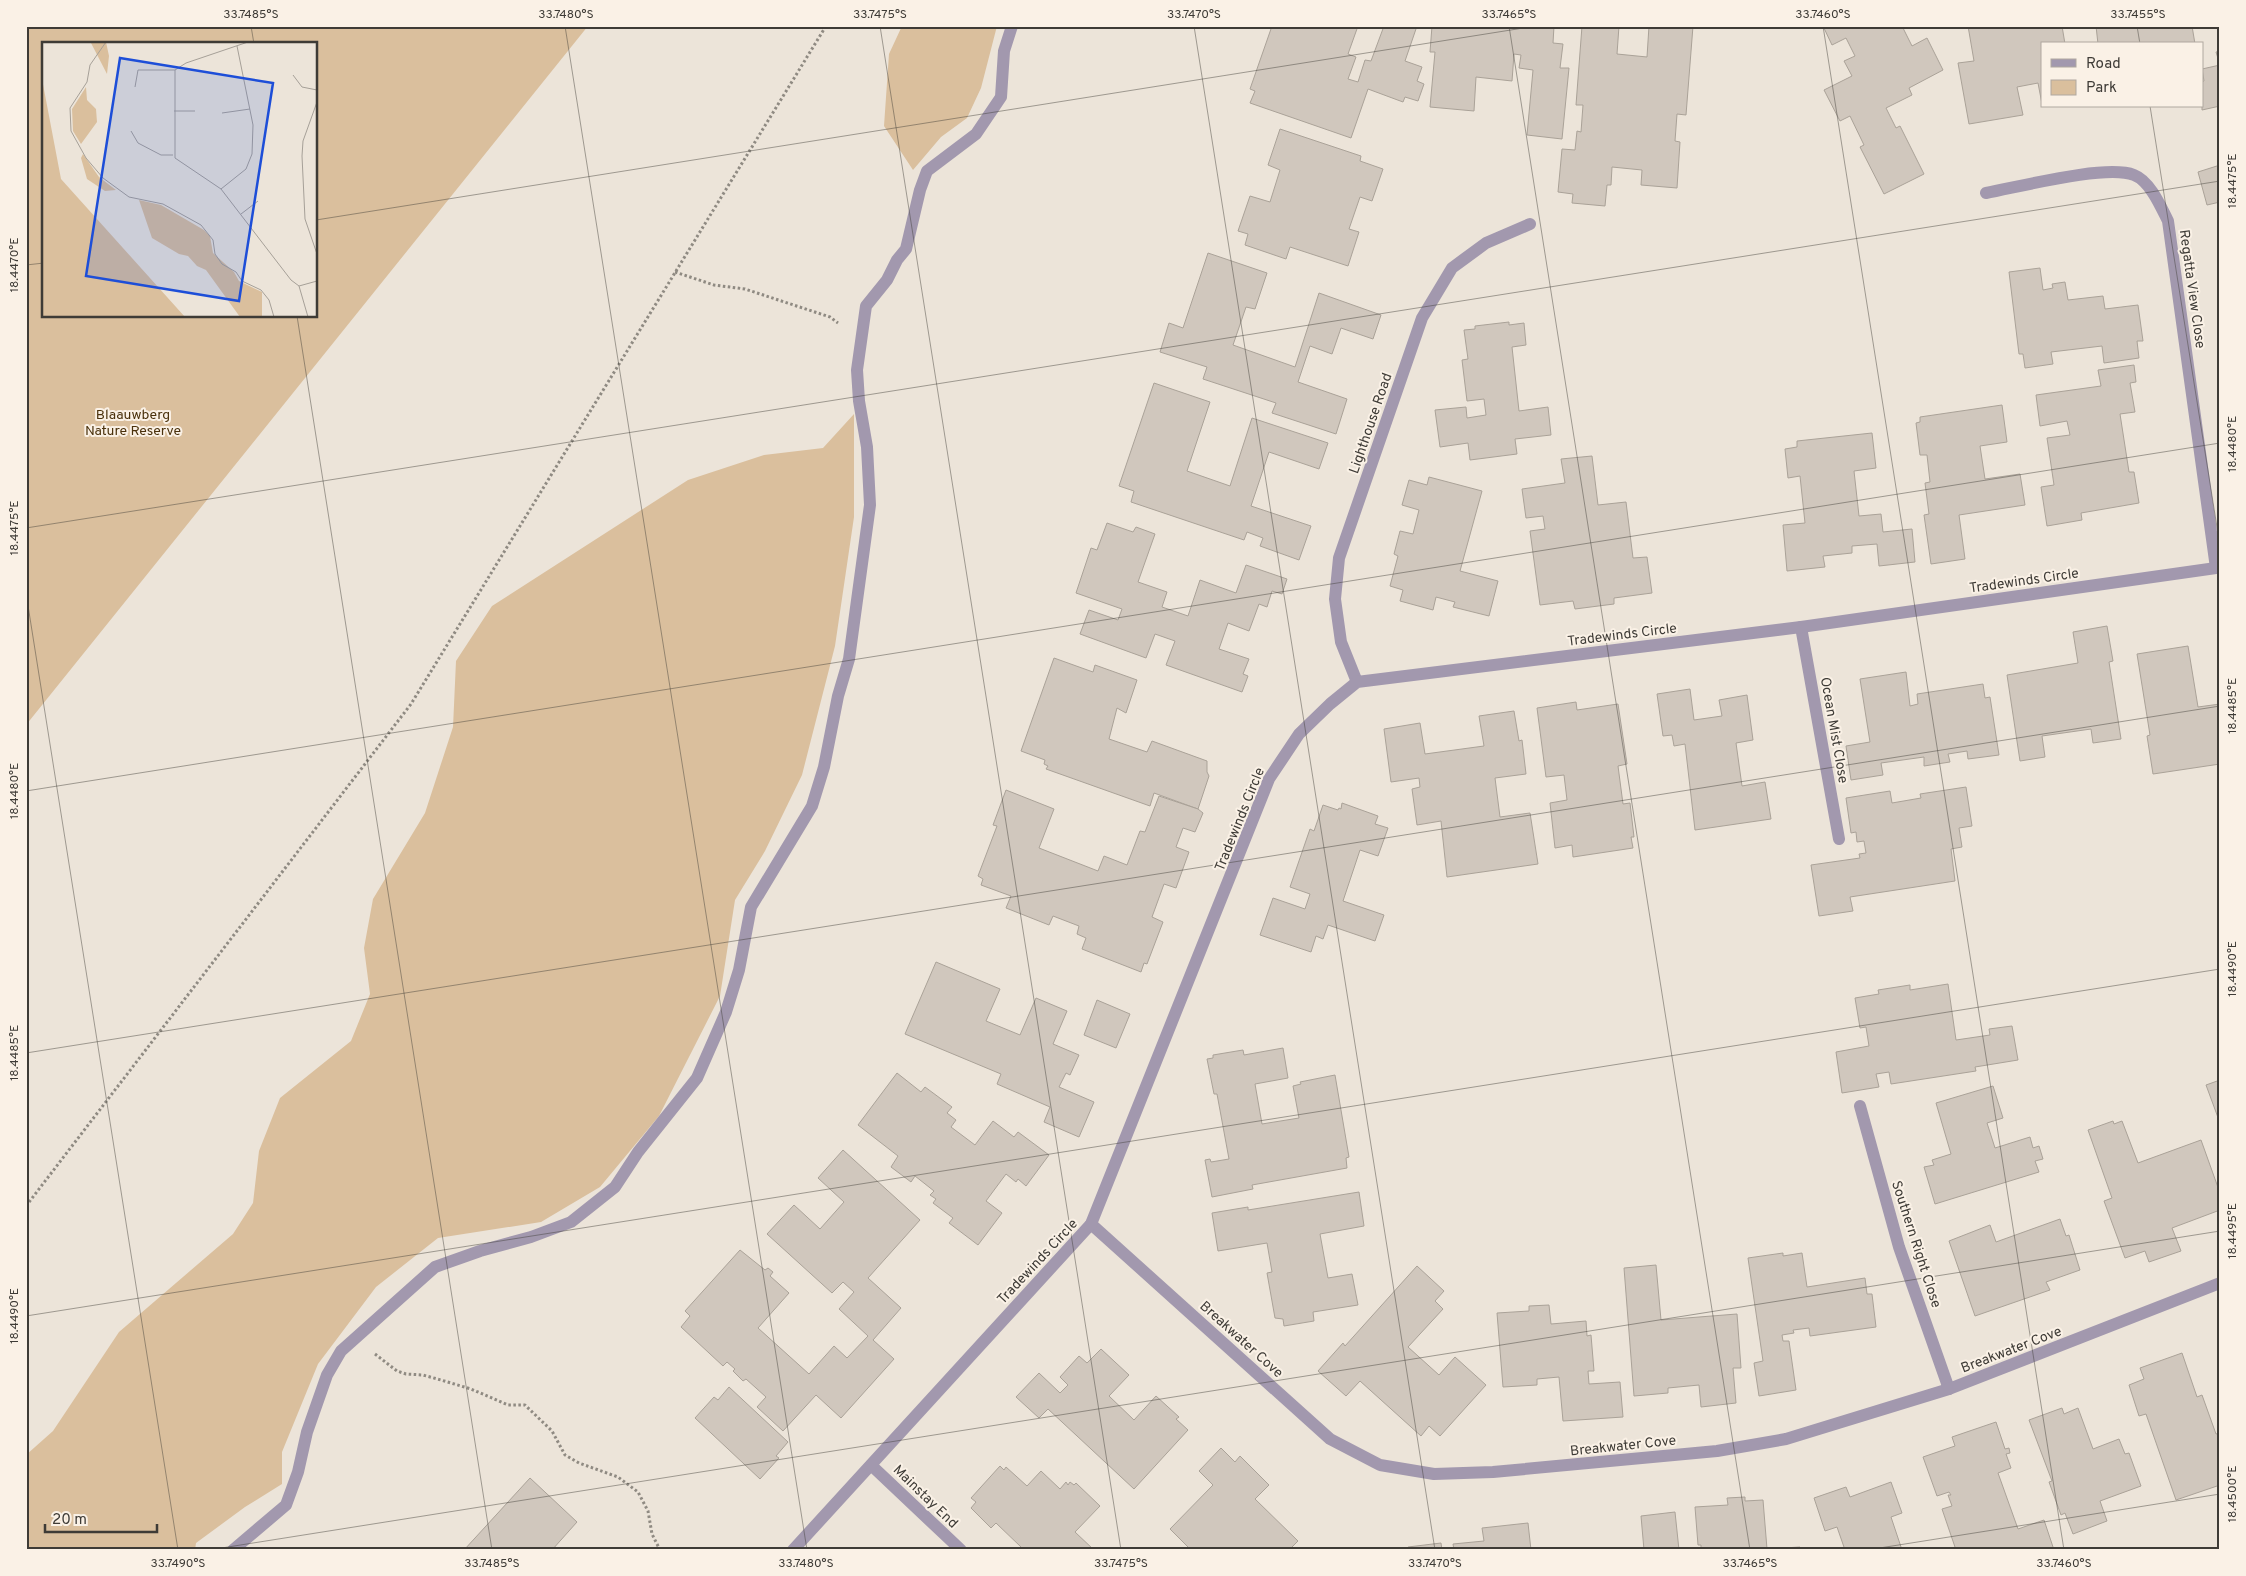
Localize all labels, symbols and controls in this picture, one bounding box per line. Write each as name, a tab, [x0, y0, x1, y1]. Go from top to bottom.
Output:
text: 33.7485°S	[223, 7, 279, 23]
text: 33.7480°S	[538, 7, 594, 23]
text: 33.7475°S	[853, 7, 907, 23]
text: 33.7470°S	[1167, 7, 1221, 23]
text: 33.7465°S	[1481, 7, 1537, 23]
text: 33.7460°S	[1795, 7, 1851, 23]
text: 33.7455°S	[2110, 7, 2166, 23]
inset map	[42, 42, 318, 318]
legend	[2041, 42, 2204, 108]
text: Road	[2086, 55, 2121, 74]
text: Park	[2086, 79, 2117, 98]
text: 18.4475°E	[2225, 153, 2241, 209]
street label: Regatta View Close	[2175, 229, 2208, 350]
text: 18.4470°E	[7, 238, 23, 292]
street label: Lighthouse Road	[1346, 371, 1397, 476]
park label: Blaauwberg Nature Reserve	[85, 407, 181, 440]
text: 18.4480°E	[2225, 416, 2241, 472]
text: 18.4475°E	[7, 500, 23, 556]
street label: Tradewinds Circle	[1968, 565, 2080, 598]
street label: Tradewinds Circle	[1566, 620, 1678, 651]
street label: Ocean Mist Close	[1816, 676, 1851, 785]
text: 18.4485°E	[2225, 678, 2241, 734]
text: 18.4480°E	[7, 763, 23, 819]
street label: Tradewinds Circle	[1212, 765, 1269, 874]
text: 18.4490°E	[2225, 941, 2241, 997]
text: 18.4485°E	[7, 1025, 23, 1081]
street label: Southern Right Close	[1887, 1179, 1944, 1310]
text: 18.4495°E	[2225, 1203, 2241, 1259]
street label: Tradewinds Circle	[994, 1216, 1082, 1308]
text: 18.4490°E	[7, 1288, 23, 1344]
street label: Breakwater Cove	[1196, 1298, 1286, 1382]
street label: Breakwater Cove	[1959, 1323, 2064, 1377]
street label: Breakwater Cove	[1569, 1432, 1677, 1461]
street label: Mainstay End	[889, 1462, 961, 1532]
text: 18.4500°E	[2225, 1466, 2241, 1522]
scale bar	[45, 1501, 158, 1533]
text: 20 m	[52, 1511, 87, 1530]
text: 33.7490°S	[150, 1556, 206, 1572]
text: 33.7485°S	[464, 1556, 520, 1572]
text: 33.7480°S	[778, 1556, 834, 1572]
text: 33.7475°S	[1094, 1556, 1148, 1572]
text: 33.7470°S	[1408, 1556, 1462, 1572]
text: 33.7465°S	[1722, 1556, 1778, 1572]
text: 33.7460°S	[2036, 1556, 2092, 1572]

